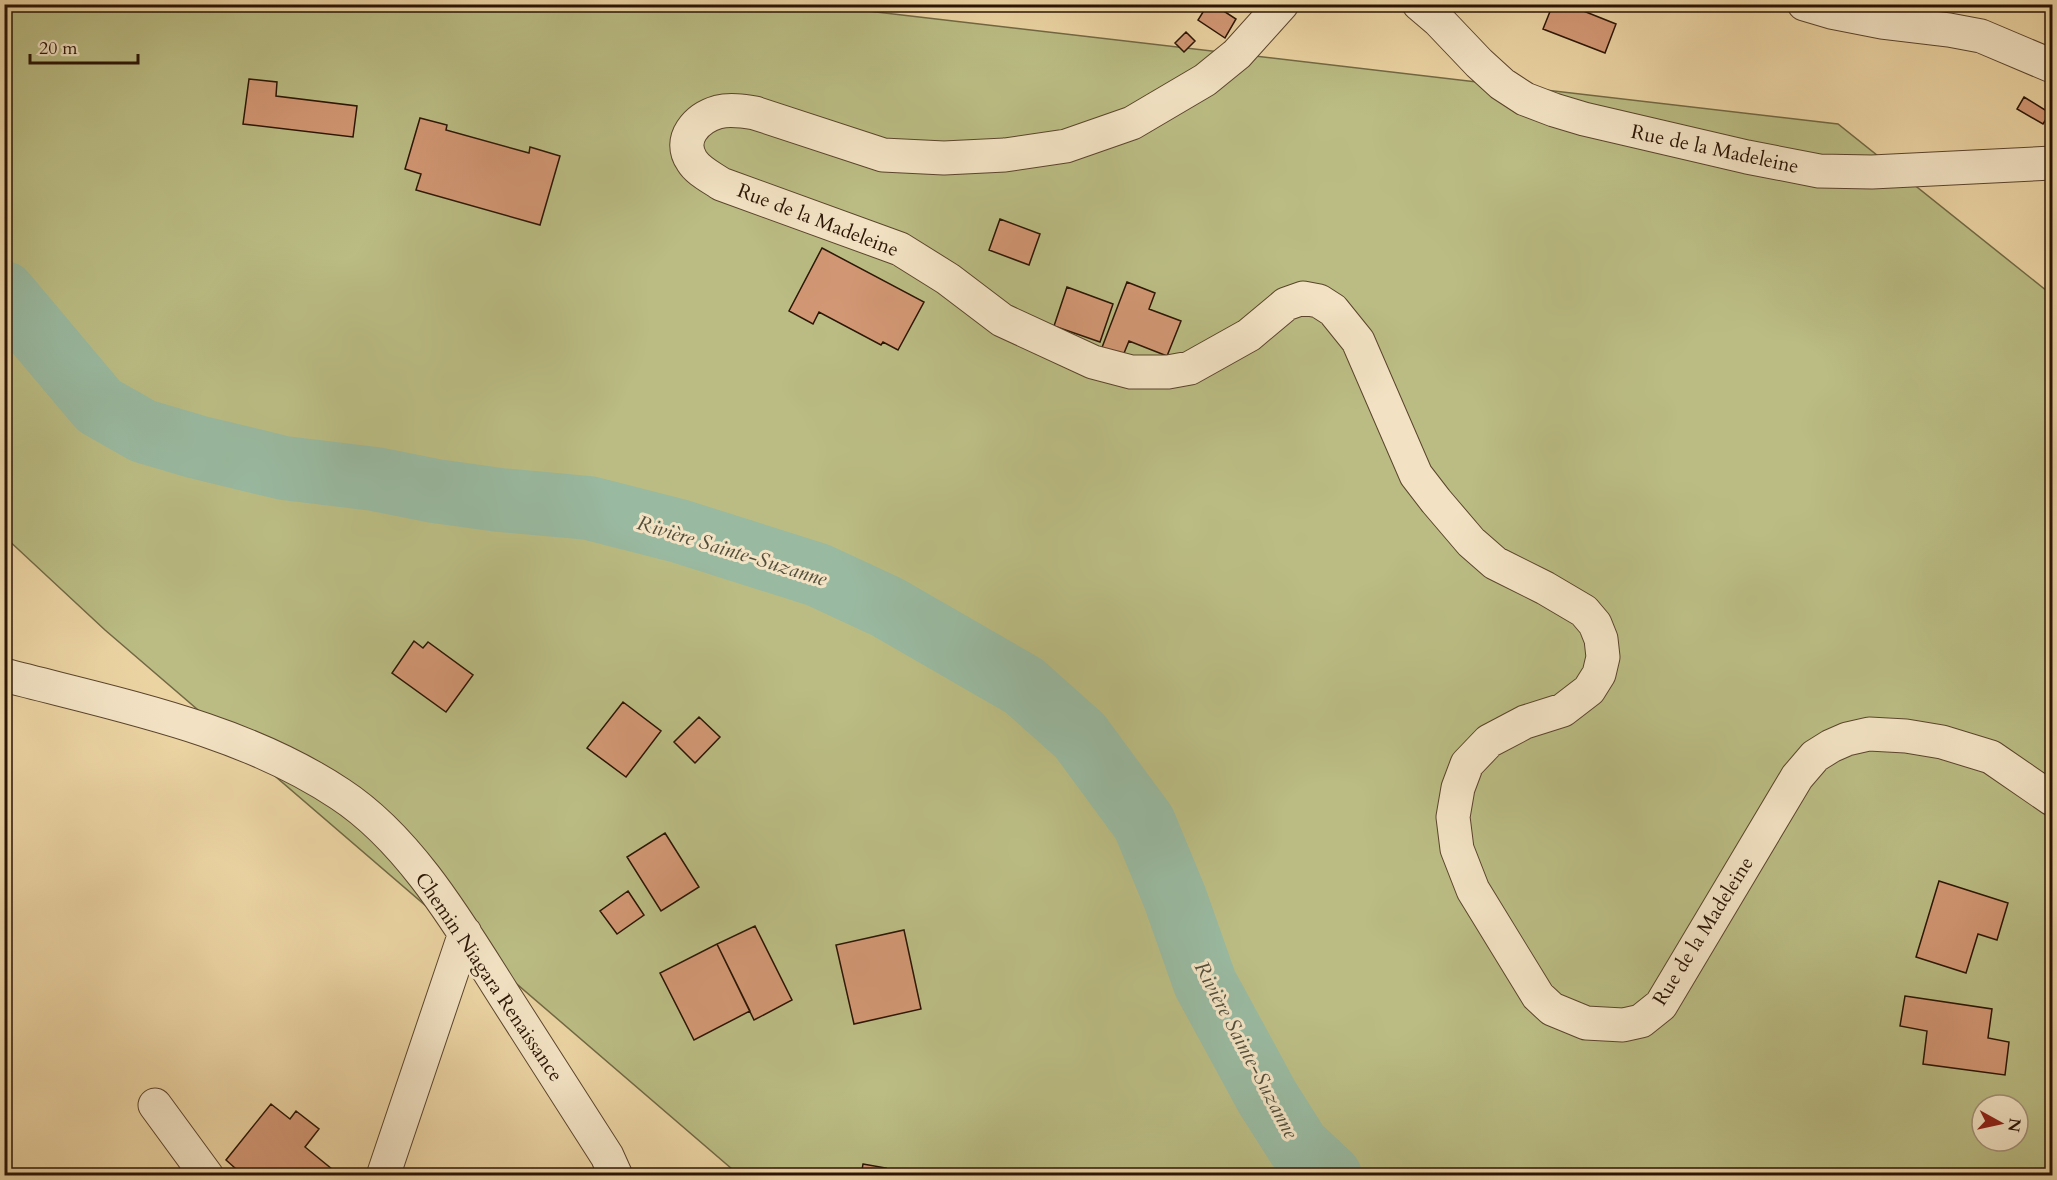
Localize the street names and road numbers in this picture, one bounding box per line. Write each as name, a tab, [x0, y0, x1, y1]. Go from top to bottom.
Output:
street label: Rue de la Madeleine	[1629, 118, 1801, 180]
street label: Rue de la Madeleine	[733, 177, 903, 263]
street label: Rue de la Madeleine	[1646, 851, 1760, 1011]
street label: Chemin Niagara Renaissance	[409, 867, 569, 1087]

